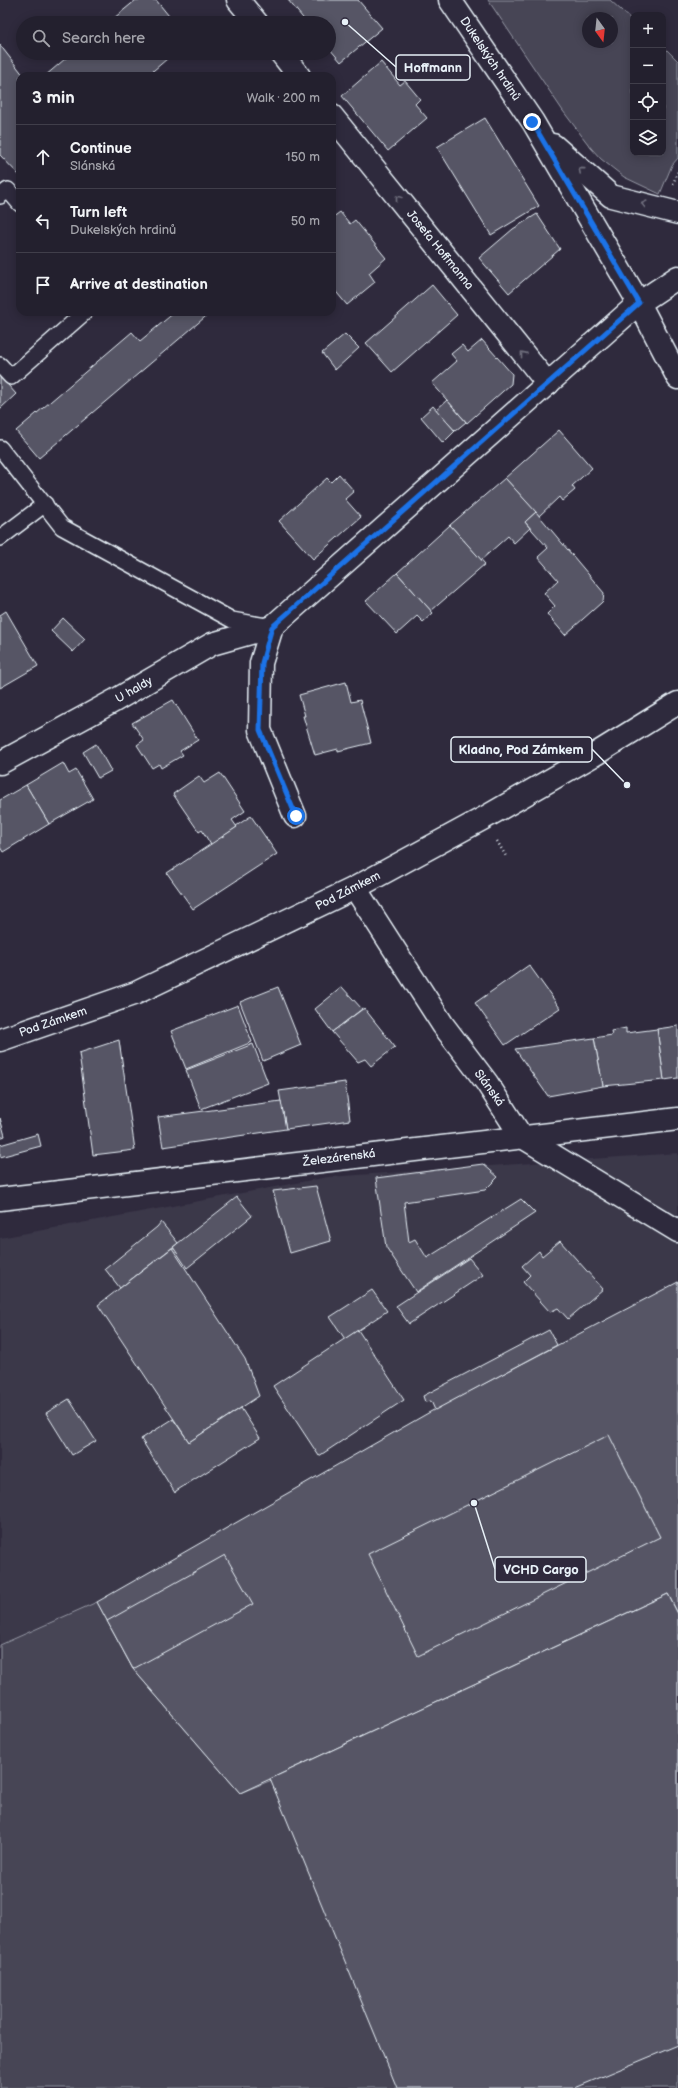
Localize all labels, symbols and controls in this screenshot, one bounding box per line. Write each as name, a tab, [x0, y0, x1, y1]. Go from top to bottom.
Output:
north arrow	[582, 12, 618, 48]
map controls	[630, 12, 666, 156]
button: +	[630, 12, 666, 48]
street label: Dukelských hrdinů	[456, 14, 524, 104]
search box	[16, 16, 336, 60]
icon: search	[30, 27, 52, 49]
text: Search here	[62, 29, 145, 48]
button: −	[630, 48, 666, 84]
callout: Hoffmann	[396, 55, 470, 80]
text: Hoffmann	[404, 60, 462, 76]
button: locate	[630, 84, 666, 120]
text: 3 min	[32, 88, 75, 108]
text: Walk · 200 m	[247, 90, 320, 106]
route end	[523, 113, 541, 131]
button: layers	[630, 120, 666, 156]
text: Continue	[70, 139, 132, 158]
icon: ahead	[32, 146, 54, 168]
text: 150 m	[286, 149, 320, 165]
text: Slánská	[70, 158, 115, 174]
one-way arrow	[579, 168, 586, 175]
one-way arrow	[395, 195, 402, 202]
one-way arrow	[641, 201, 647, 209]
text: Turn left	[70, 203, 127, 222]
street label: Josefa Hoffmanna	[403, 207, 477, 293]
icon: left	[32, 210, 54, 232]
text: 50 m	[291, 213, 320, 229]
text: Dukelských hrdinů	[70, 222, 176, 238]
icon: arrive	[32, 274, 54, 296]
text: Arrive at destination	[70, 275, 208, 294]
one-way arrow	[521, 351, 528, 358]
street label: U haldy	[113, 673, 156, 707]
callout: Kladno, Pod Zámkem	[451, 737, 592, 762]
text: Kladno, Pod Zámkem	[458, 742, 584, 758]
route start	[287, 807, 305, 825]
street label: Pod Zámkem	[313, 868, 383, 914]
street label: Pod Zámkem	[17, 1003, 89, 1041]
street label: Slánská	[471, 1067, 507, 1109]
street label: Železárenská	[301, 1145, 376, 1170]
callout: VCHD Cargo	[495, 1557, 586, 1582]
text: VCHD Cargo	[503, 1562, 579, 1578]

